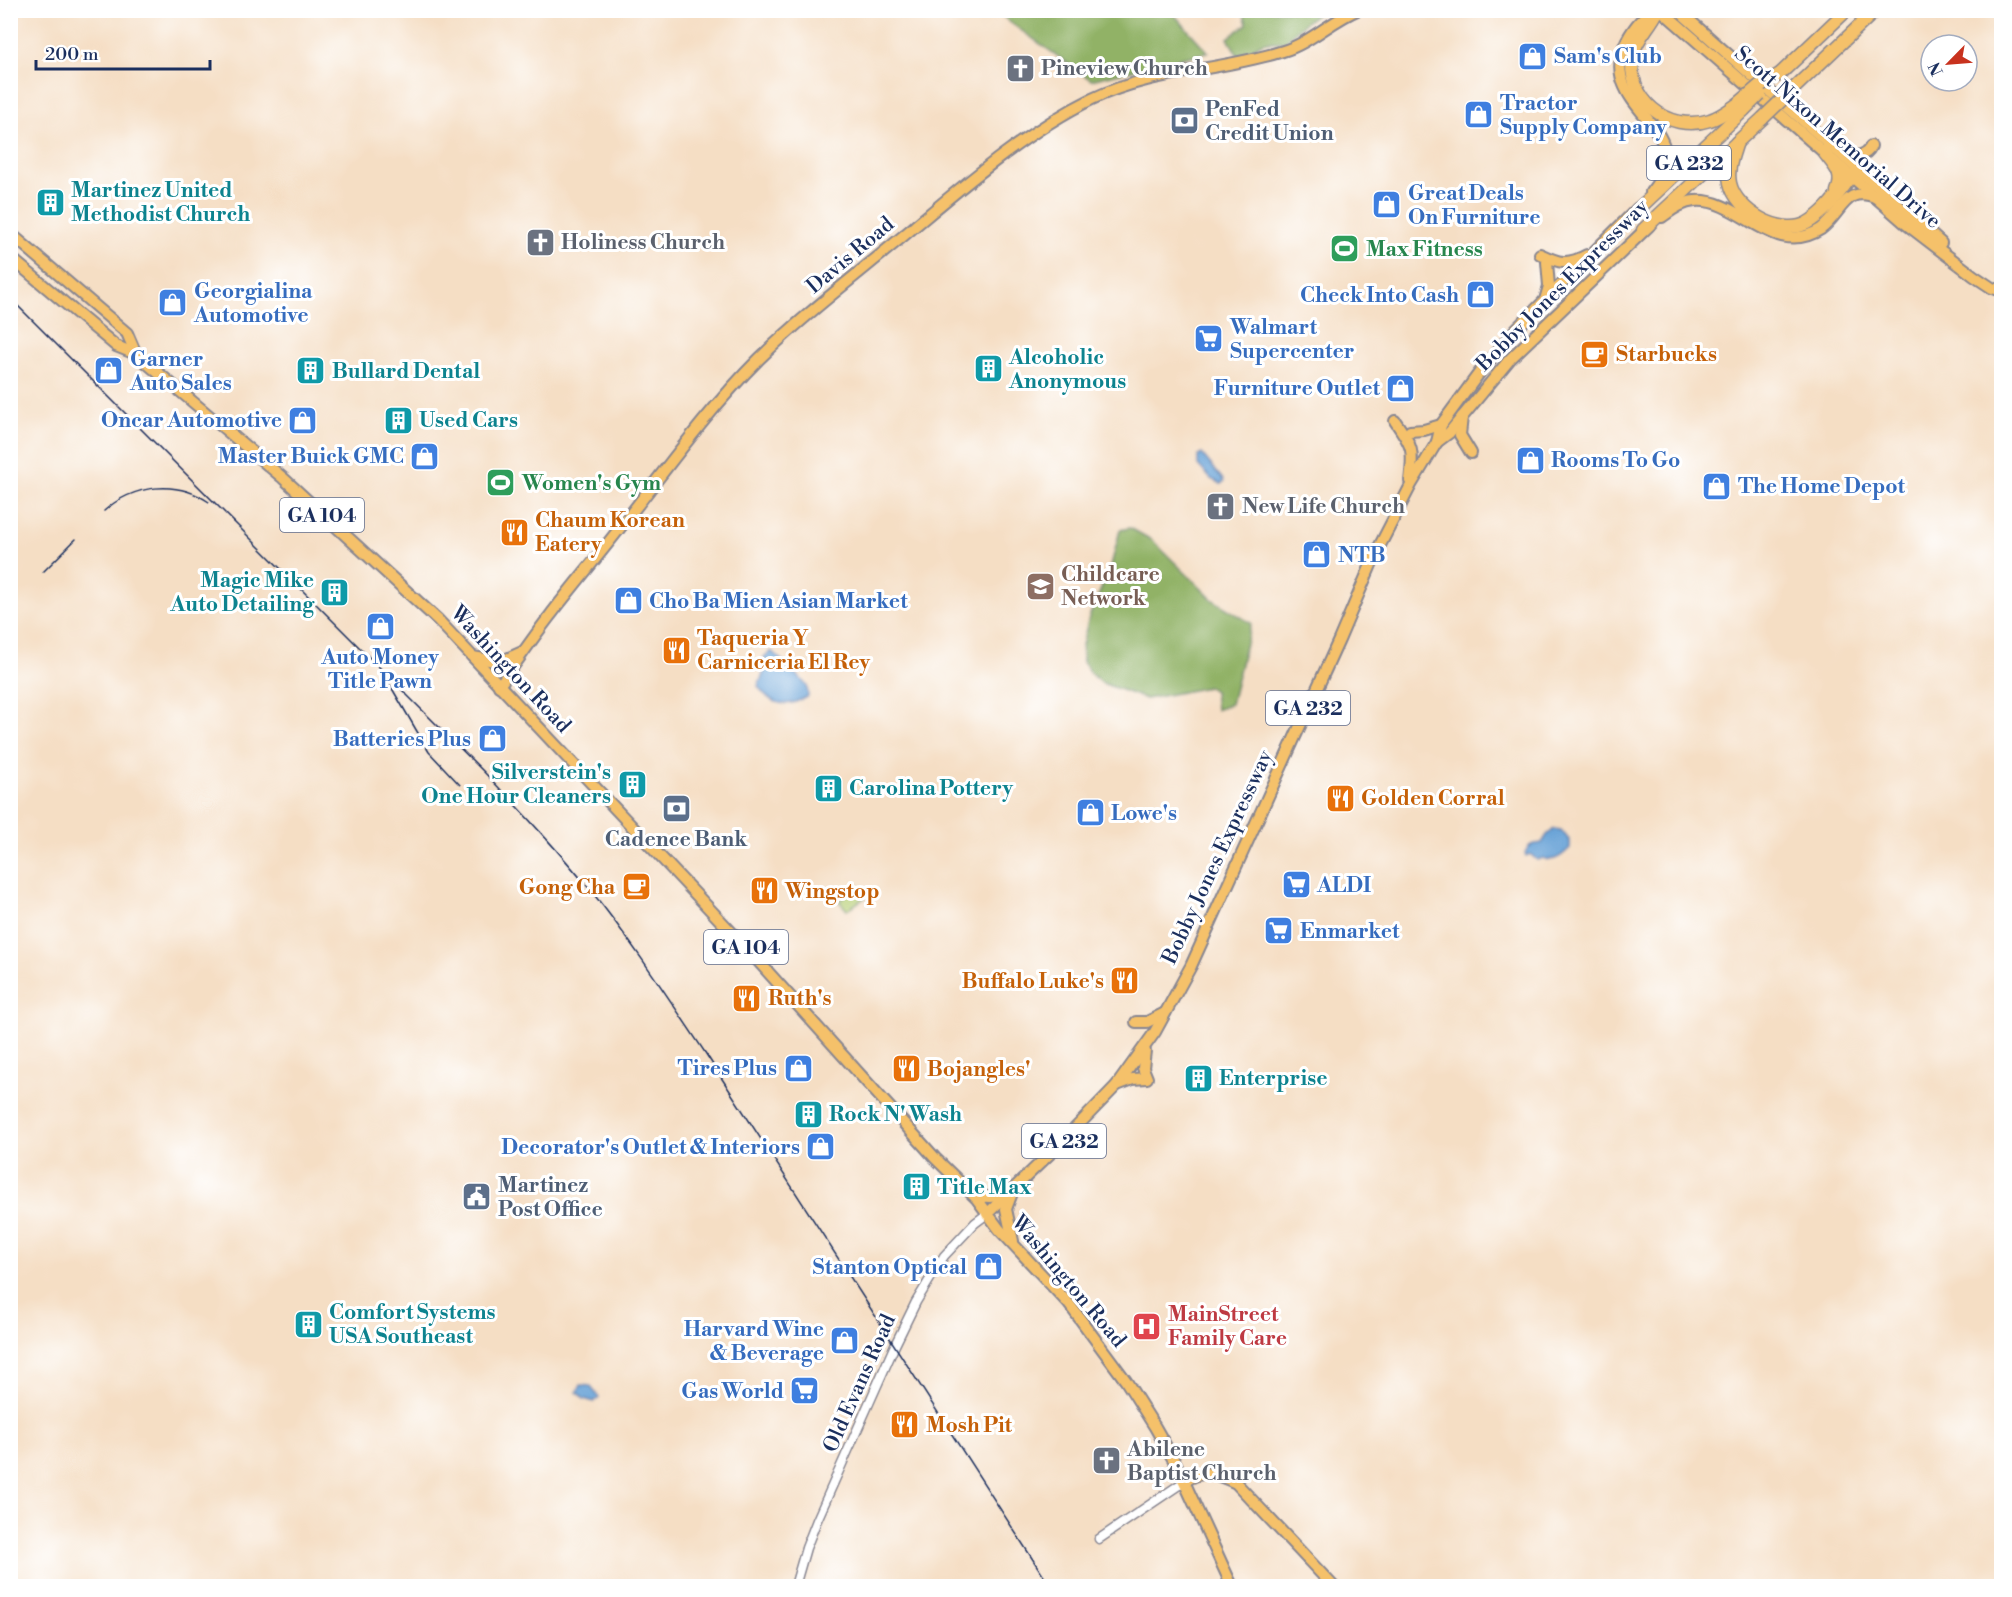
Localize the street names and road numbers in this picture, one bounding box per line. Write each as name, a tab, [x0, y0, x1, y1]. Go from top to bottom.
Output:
street label: Scott Nixon Memorial Drive	[1730, 40, 1946, 234]
road number: GA 232	[1647, 146, 1731, 180]
street label: Bobby Jones Expressway	[1470, 194, 1655, 378]
street label: Davis Road	[802, 212, 900, 300]
road number: GA 104	[280, 498, 364, 532]
street label: Washington Road	[444, 600, 576, 739]
road number: GA 232	[1266, 691, 1350, 725]
street label: Bobby Jones Expressway	[1156, 746, 1279, 969]
road number: GA 104	[704, 930, 788, 964]
road number: GA 232	[1022, 1124, 1106, 1158]
street label: Washington Road	[1005, 1209, 1131, 1353]
street label: Old Evans Road	[818, 1310, 902, 1457]

